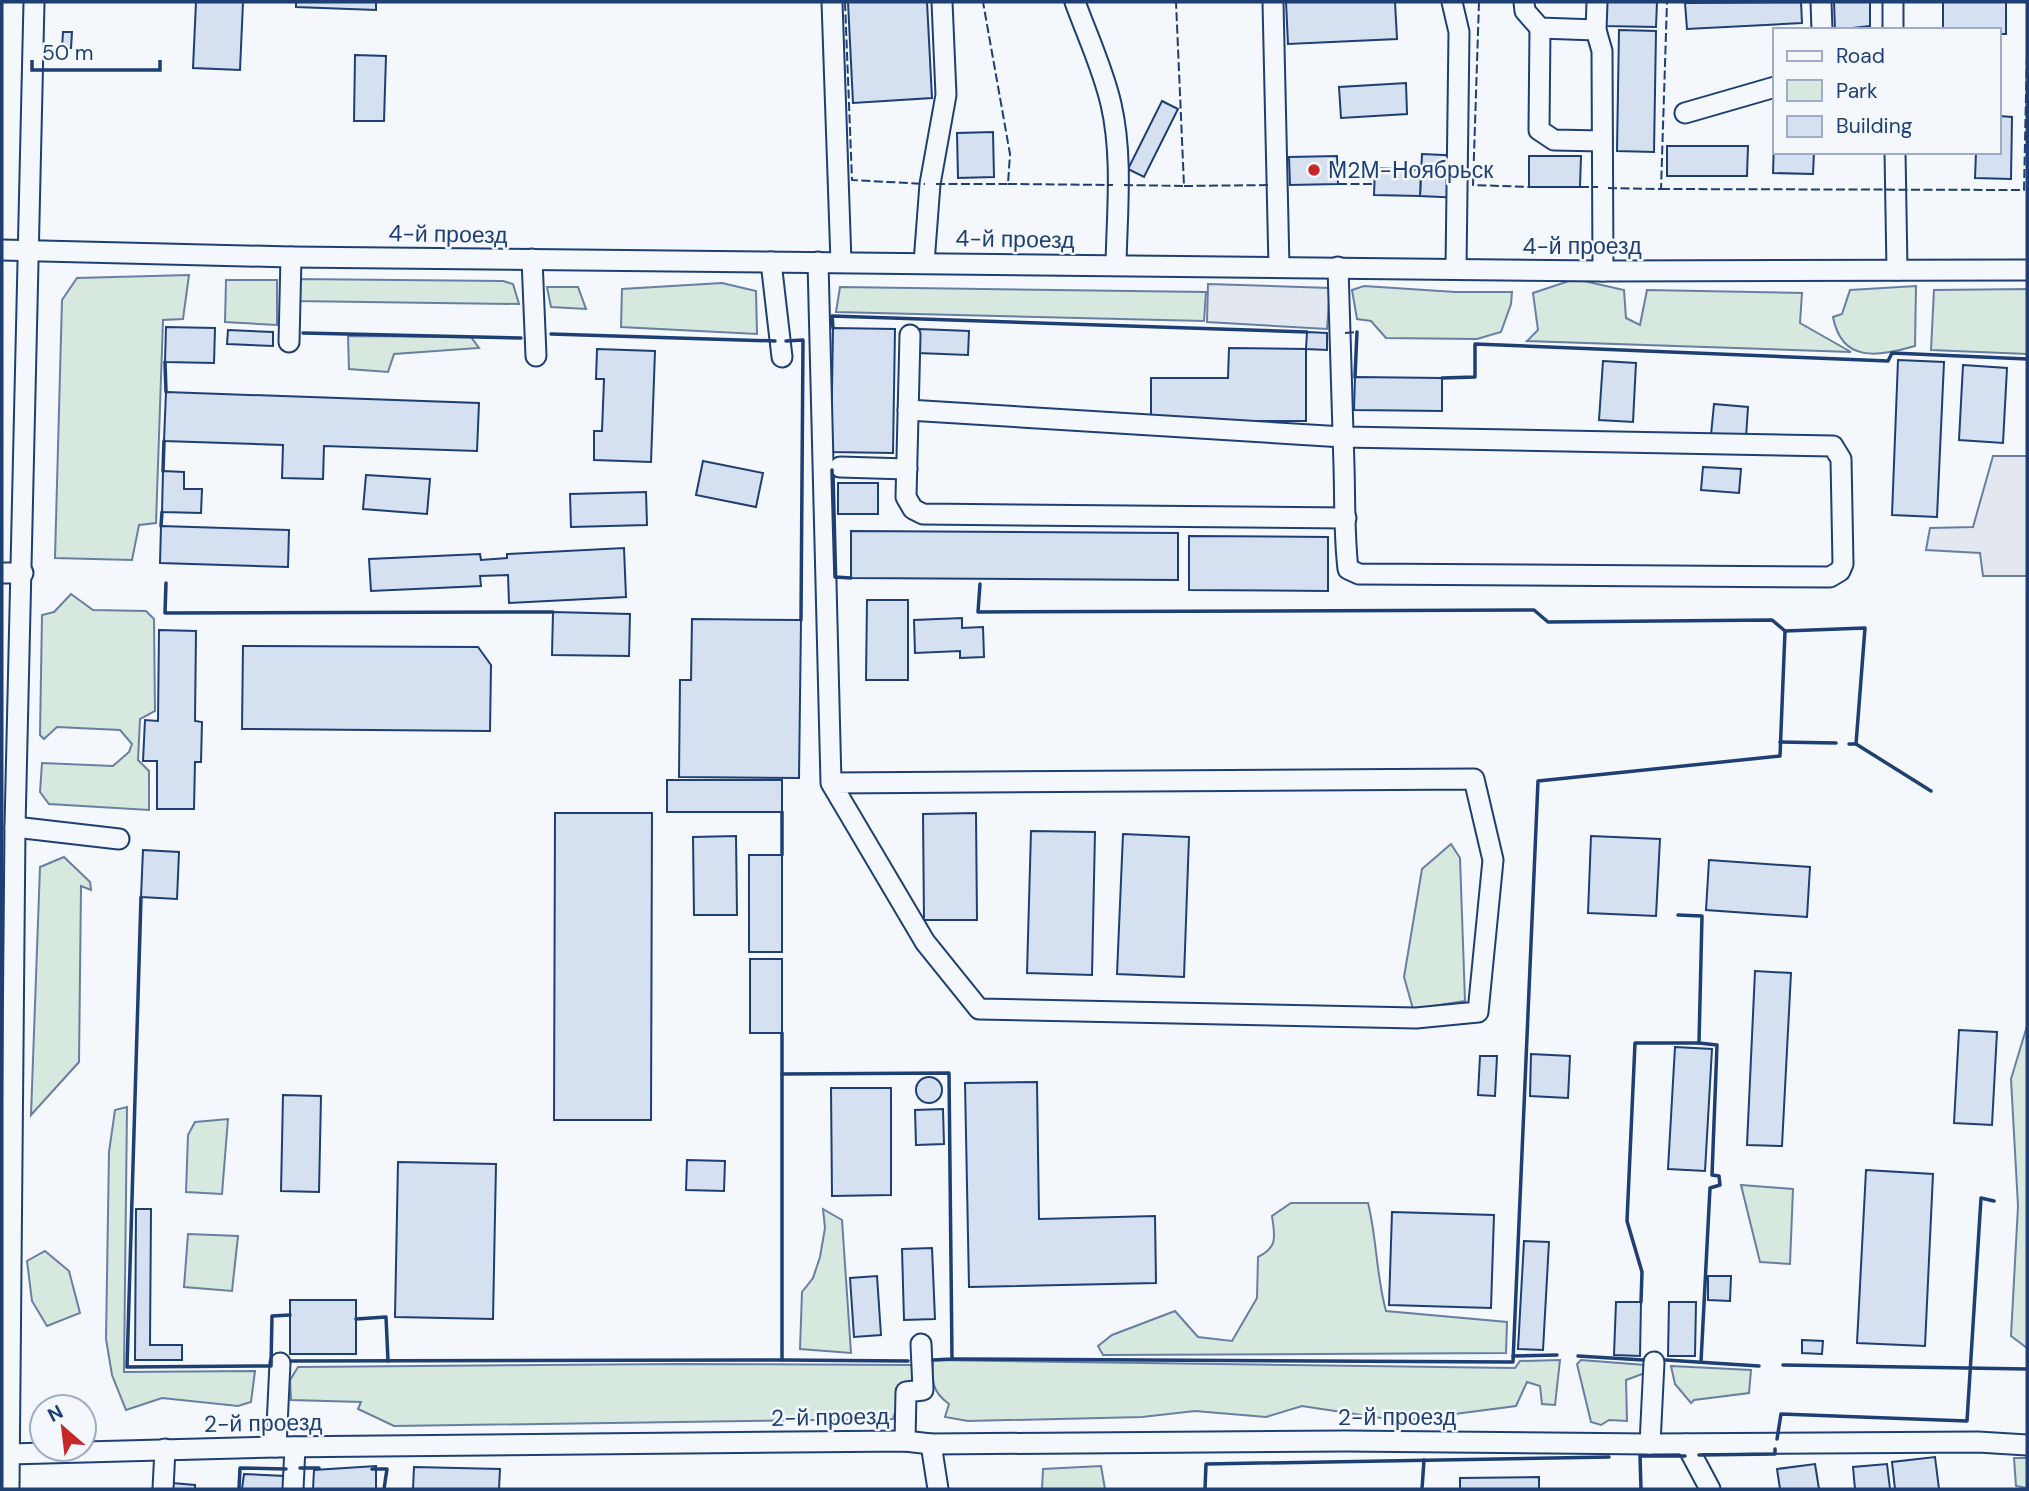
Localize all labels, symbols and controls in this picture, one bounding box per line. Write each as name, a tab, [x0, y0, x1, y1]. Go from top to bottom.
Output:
scale bar	[32, 28, 159, 72]
legend	[1773, 28, 2001, 154]
text: 50 m	[42, 39, 93, 67]
text: Road	[1836, 42, 1885, 70]
text: Park	[1836, 77, 1878, 105]
text: Building	[1836, 112, 1913, 140]
place label: М2М-Ноябрьск	[1328, 155, 1494, 185]
marker: М2М-Ноябрьск	[1306, 162, 1322, 178]
street label: 4-й проезд	[388, 218, 508, 250]
street label: 4-й проезд	[955, 223, 1075, 255]
street label: 4-й проезд	[1522, 231, 1642, 261]
north arrow	[28, 1393, 98, 1463]
text: N	[43, 1399, 67, 1428]
street label: 2-й проезд	[771, 1401, 890, 1433]
street label: 2-й проезд	[1338, 1402, 1457, 1432]
street label: 2-й проезд	[204, 1407, 323, 1439]

